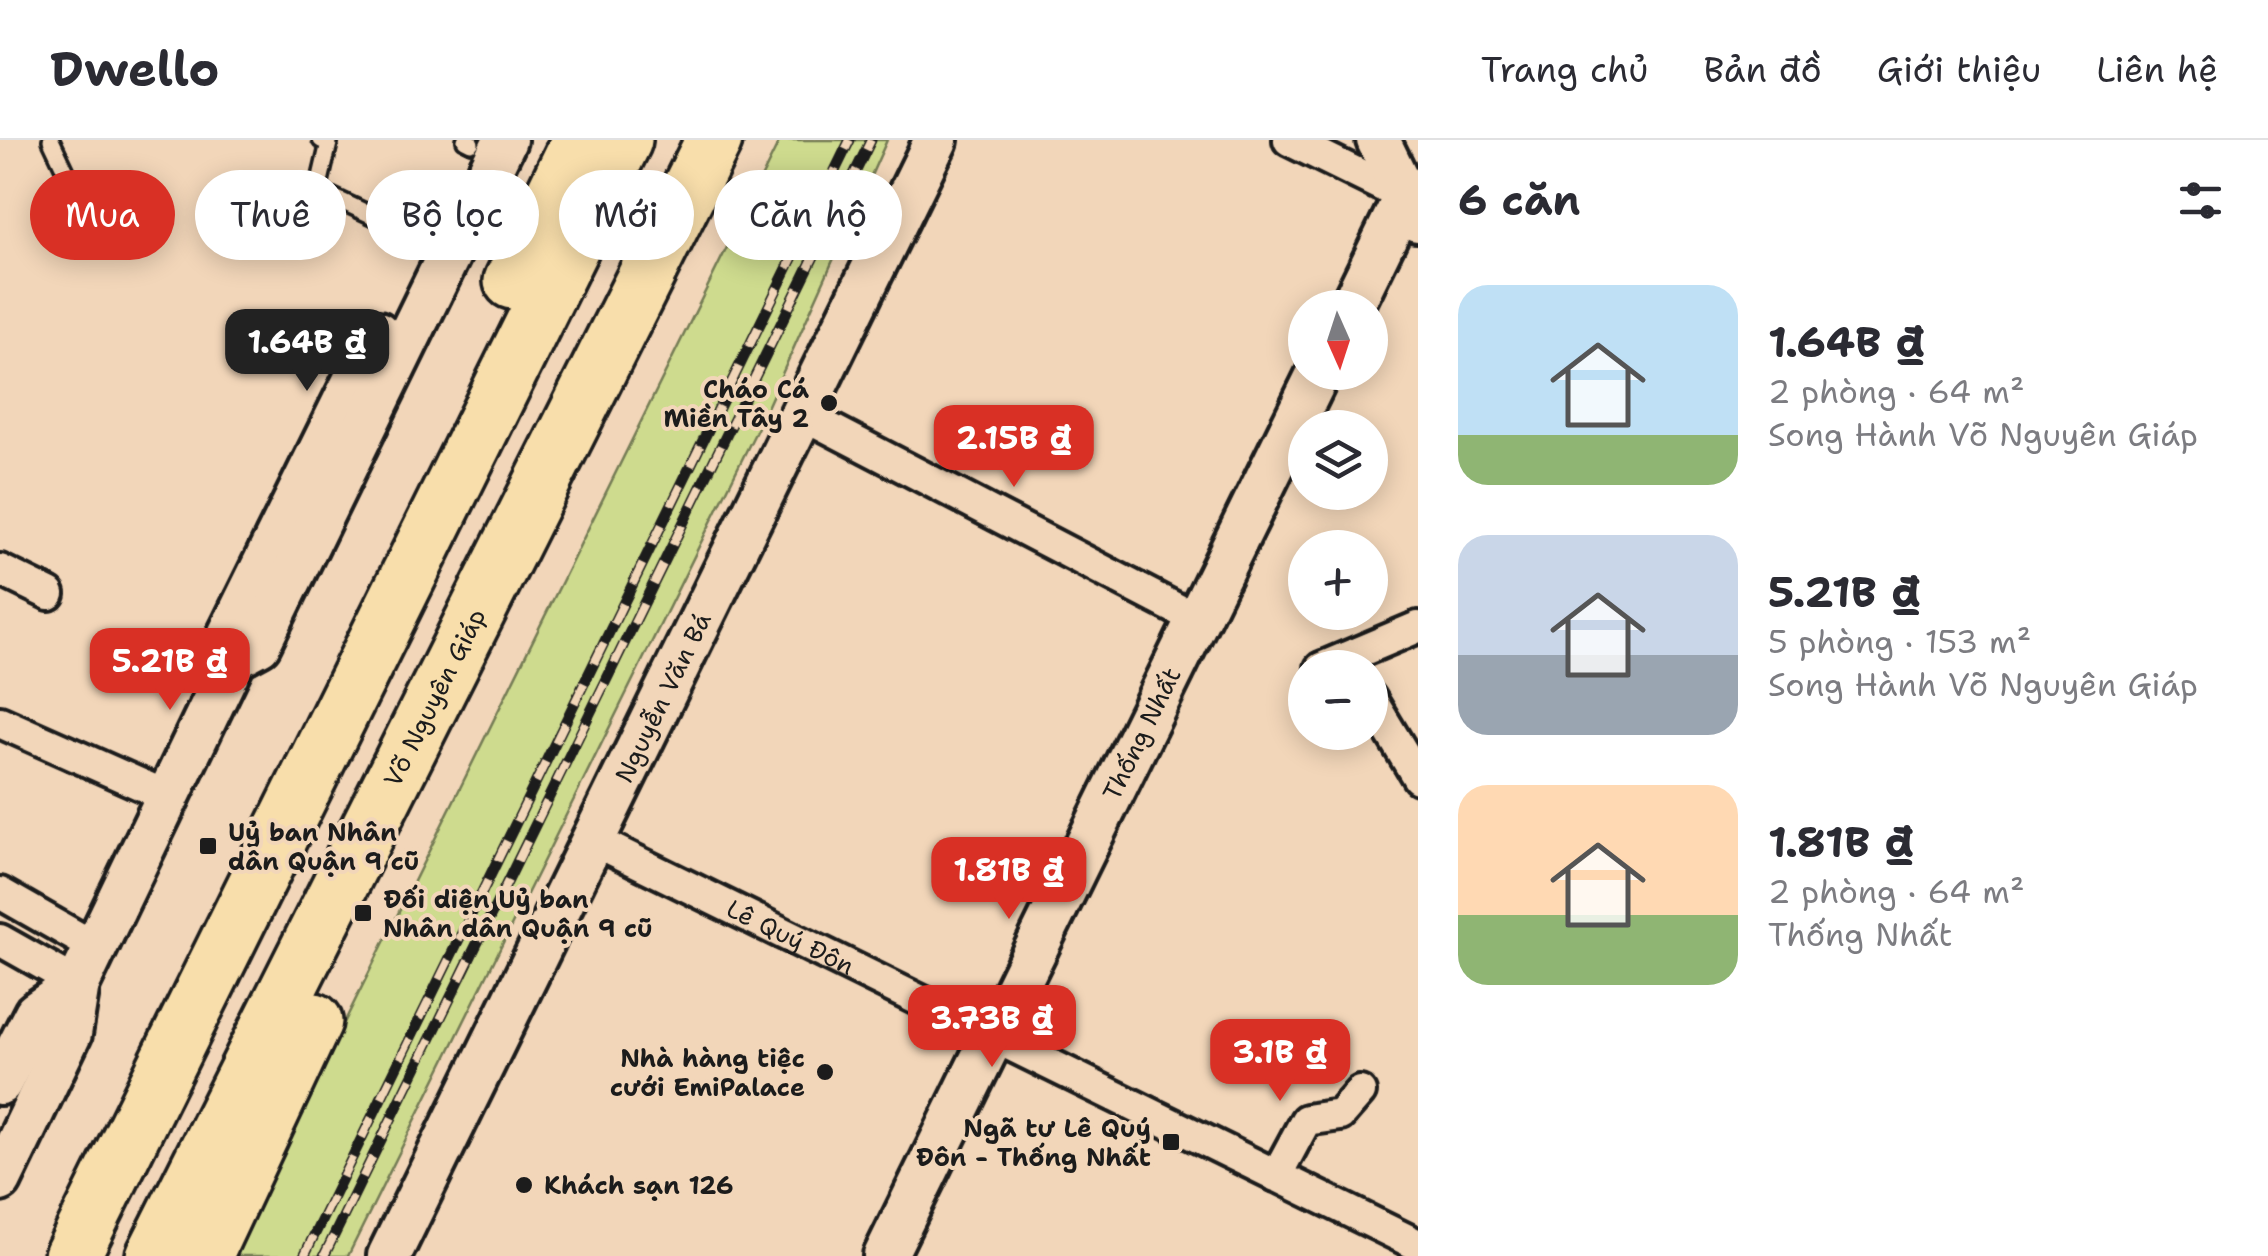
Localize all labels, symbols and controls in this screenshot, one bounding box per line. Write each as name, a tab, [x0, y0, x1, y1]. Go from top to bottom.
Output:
text: Dwello	[50, 37, 219, 101]
text: Trang chủ	[1481, 46, 1648, 93]
text: Bản đồ	[1703, 46, 1822, 93]
text: Giới thiệu	[1877, 46, 2041, 93]
text: Liên hệ	[2096, 46, 2218, 93]
chip: Mua	[30, 170, 175, 260]
chip: Thuê	[195, 170, 346, 260]
chip: Bộ lọc	[366, 170, 539, 260]
chip: Mới	[559, 170, 694, 260]
chip: Căn hộ	[714, 170, 902, 260]
text: 6 căn	[1458, 172, 1581, 228]
icon: filters	[2173, 173, 2228, 228]
north arrow	[1288, 290, 1388, 390]
map controls	[1288, 290, 1388, 750]
pin: 1.64B ₫	[215, 309, 399, 394]
text: 1.64B ₫	[1768, 314, 1925, 370]
text: 1.64B ₫	[247, 320, 367, 363]
icon: home	[1538, 325, 1658, 445]
text: 2 phòng · 64 m²	[1768, 370, 2024, 413]
place label: Cháo Cá Miền Tây 2	[663, 372, 809, 435]
marker: Cháo Cá Miền Tây 2	[818, 392, 840, 414]
pin: 2.15B ₫	[922, 405, 1106, 490]
button: layers	[1288, 410, 1388, 510]
text: Song Hành Võ Nguyên Giáp	[1768, 413, 2198, 456]
text: 2.15B ₫	[956, 416, 1072, 459]
button: +	[1288, 530, 1388, 630]
text: 5.21B ₫	[1768, 564, 1921, 620]
icon: home	[1538, 575, 1658, 695]
street label: Võ Nguyên Giáp	[375, 602, 493, 792]
street label: Nguyễn Văn Bá	[607, 606, 719, 788]
text: 5 phòng · 153 m²	[1768, 620, 2031, 663]
pin: 5.21B ₫	[78, 628, 262, 713]
text: 5.21B ₫	[112, 639, 228, 682]
button: −	[1288, 650, 1388, 750]
street label: Thống Nhất	[1094, 661, 1189, 806]
text: Song Hành Võ Nguyên Giáp	[1768, 663, 2198, 706]
text: 1.81B ₫	[1768, 814, 1914, 870]
place label: Uỷ ban Nhân dân Quận 9 cũ	[228, 815, 419, 878]
icon: home	[1538, 825, 1658, 945]
marker: Uỷ ban Nhân dân Quận 9 cũ	[197, 835, 219, 857]
pin: 1.81B ₫	[917, 837, 1101, 922]
text: 1.81B ₫	[953, 848, 1065, 891]
text: 2 phòng · 64 m²	[1768, 870, 2024, 913]
place label: Đối diện Uỷ ban Nhân dân Quận 9 cũ	[383, 882, 653, 945]
street label: Lê Quý Đôn	[721, 891, 860, 983]
marker: Đối diện Uỷ ban Nhân dân Quận 9 cũ	[352, 902, 374, 924]
text: Thống Nhất	[1768, 913, 1953, 956]
pin: 3.73B ₫	[900, 985, 1084, 1070]
text: 3.73B ₫	[930, 996, 1054, 1039]
pin: 3.1B ₫	[1199, 1019, 1361, 1104]
text: 3.1B ₫	[1232, 1030, 1328, 1073]
place label: Nhà hàng tiệc cưới EmiPalace	[610, 1041, 805, 1104]
marker: Nhà hàng tiệc cưới EmiPalace	[814, 1061, 836, 1083]
place label: Ngã tư Lê Quý Đôn - Thống Nhất	[915, 1111, 1151, 1174]
marker: Ngã tư Lê Quý Đôn - Thống Nhất	[1160, 1131, 1182, 1153]
place label: Khách sạn 126	[544, 1168, 734, 1202]
marker: Khách sạn 126	[513, 1174, 535, 1196]

